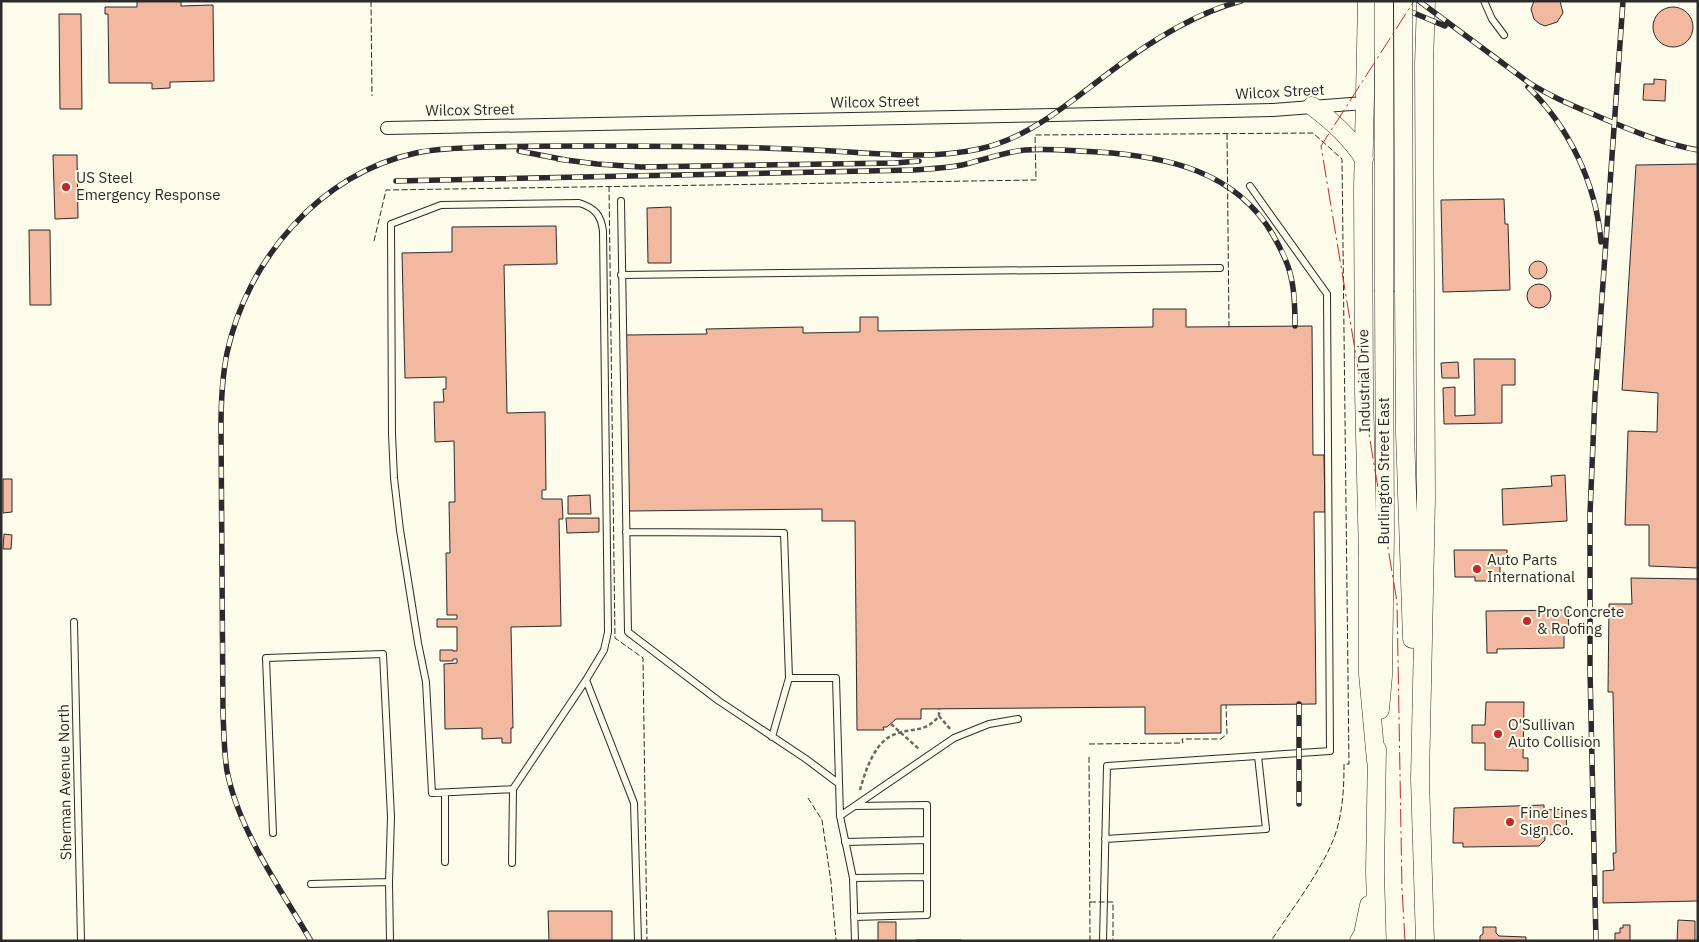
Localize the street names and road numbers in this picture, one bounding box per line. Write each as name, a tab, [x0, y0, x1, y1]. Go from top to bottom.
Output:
street label: Wilcox Street	[1235, 80, 1325, 103]
street label: Wilcox Street	[830, 91, 920, 112]
street label: Wilcox Street	[425, 99, 515, 120]
street label: Industrial Drive	[1353, 329, 1374, 433]
street label: Burlington Street East	[1374, 397, 1393, 545]
street label: Sherman Avenue North	[54, 704, 75, 860]

